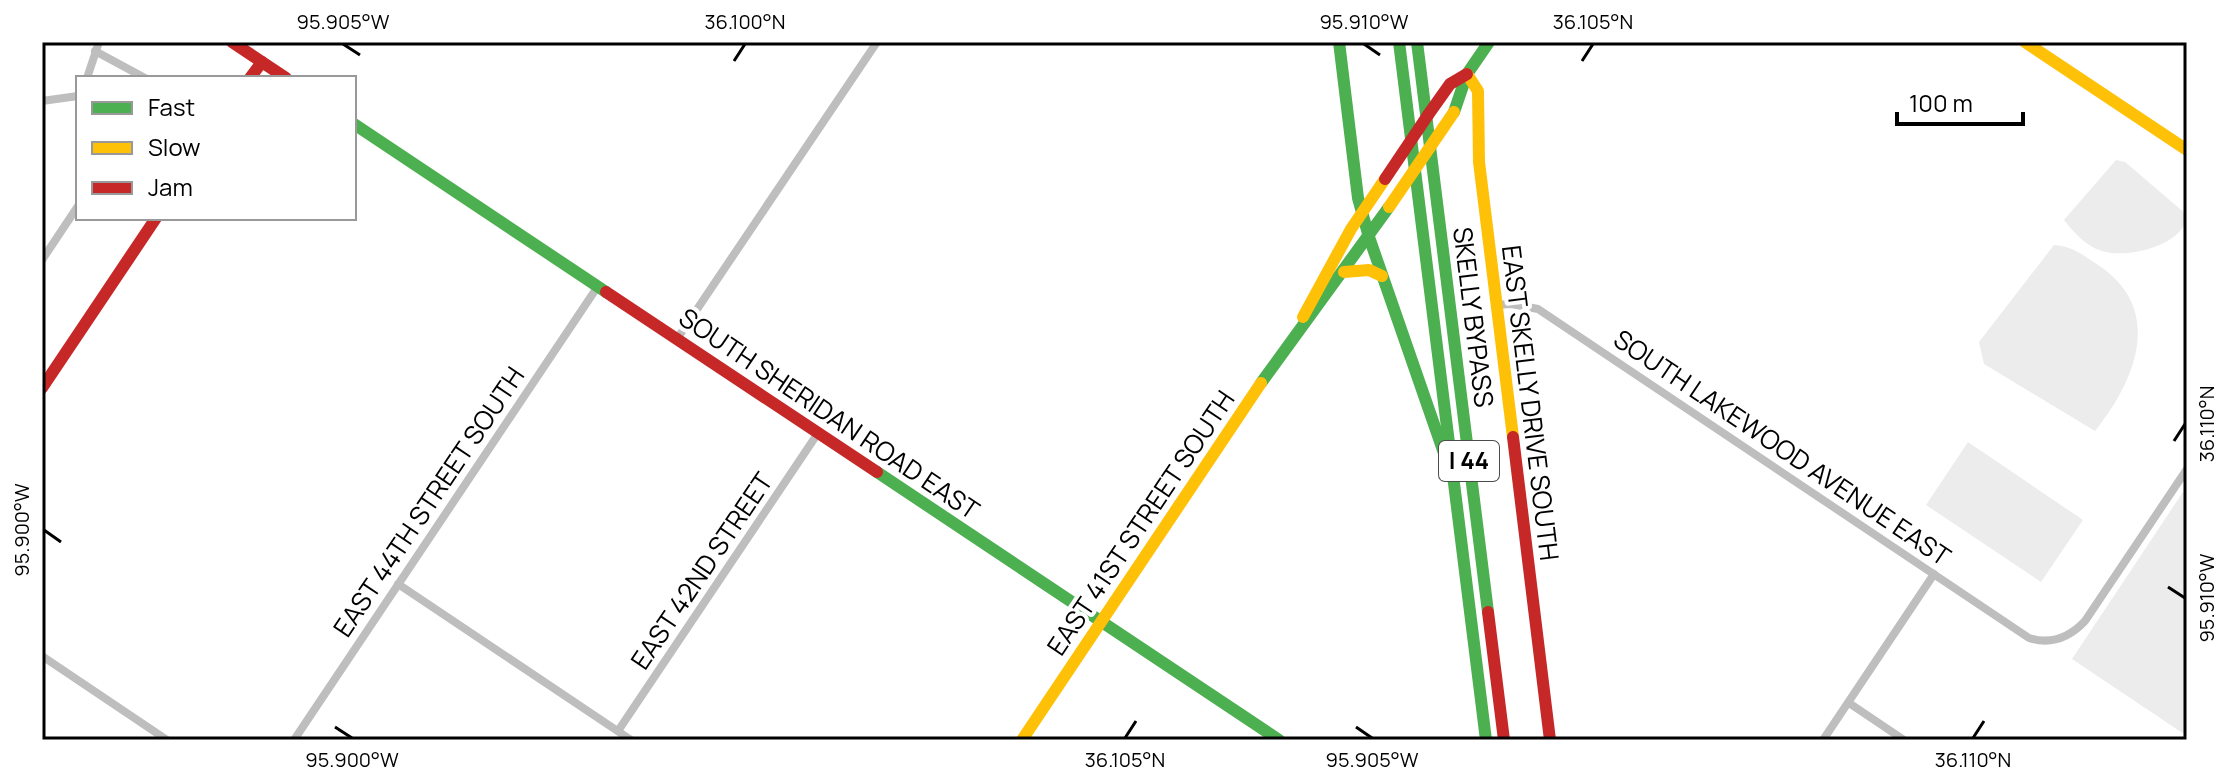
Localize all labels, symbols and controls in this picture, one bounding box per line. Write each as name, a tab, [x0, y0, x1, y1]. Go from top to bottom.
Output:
text: 95.905°W	[297, 8, 390, 35]
text: 36.100°N	[704, 8, 786, 35]
text: 95.910°W	[1319, 8, 1409, 35]
text: 36.105°N	[1553, 8, 1633, 35]
legend	[76, 76, 356, 220]
scale bar	[1897, 76, 2023, 126]
text: 100 m	[1909, 86, 1973, 119]
text: Fast	[148, 90, 195, 123]
text: Slow	[148, 130, 201, 163]
text: Jam	[148, 170, 193, 203]
street label: SKELLY BYPASS	[1445, 225, 1503, 409]
street label: EAST SKELLY DRIVE SOUTH	[1494, 243, 1568, 563]
street label: SOUTH SHERIDAN ROAD EAST	[672, 299, 987, 528]
street label: SOUTH LAKEWOOD AVENUE EAST	[1607, 321, 1959, 574]
street label: EAST 44TH STREET SOUTH	[324, 359, 532, 644]
street label: EAST 41ST STREET SOUTH	[1038, 383, 1242, 662]
text: 36.110°N	[2193, 386, 2220, 462]
road number: I 44	[1439, 441, 1499, 481]
street label: EAST 42ND STREET	[622, 464, 781, 676]
text: 95.900°W	[8, 483, 35, 577]
text: 95.910°W	[2193, 553, 2220, 643]
text: 95.900°W	[305, 746, 399, 773]
text: 36.105°N	[1085, 746, 1165, 773]
text: 95.905°W	[1326, 746, 1419, 773]
text: 36.110°N	[1935, 746, 2011, 773]

